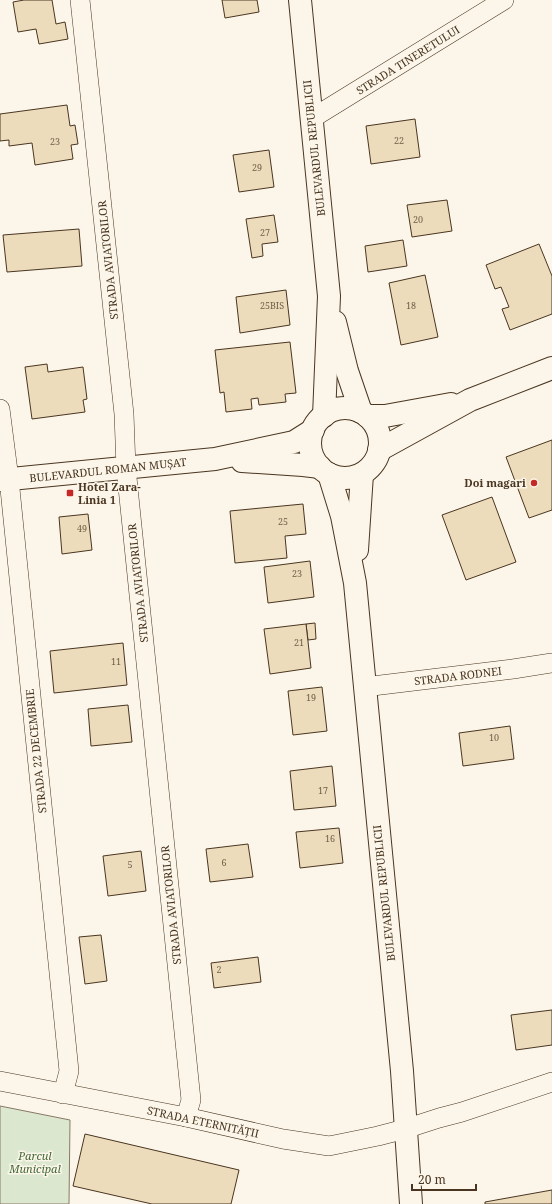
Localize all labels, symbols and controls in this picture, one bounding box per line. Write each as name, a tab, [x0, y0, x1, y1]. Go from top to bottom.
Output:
street label: STRADA TINERETULUI	[353, 22, 462, 98]
street label: BULEVARDUL REPUBLICII	[299, 79, 328, 217]
house number: 22	[394, 134, 404, 147]
house number: 23	[50, 135, 60, 148]
house number: 29	[252, 161, 262, 174]
street label: STRADA AVIATORILOR	[94, 199, 121, 320]
house number: 20	[413, 213, 423, 226]
house number: 27	[260, 226, 270, 239]
house number: 25BIS	[260, 299, 284, 312]
house number: 18	[406, 299, 416, 312]
street label: BULEVARDUL ROMAN MUȘAT	[29, 454, 188, 485]
place label: Doi magari	[464, 475, 526, 490]
marker: Doi magari	[529, 478, 539, 488]
place label: Hotel Zara- Linia 1	[78, 479, 141, 507]
marker: Hotel Zara- Linia 1	[65, 488, 75, 498]
house number: 25	[278, 515, 288, 528]
house number: 49	[77, 522, 87, 535]
street label: STRADA AVIATORILOR	[124, 522, 151, 643]
house number: 23	[292, 567, 302, 580]
house number: 21	[294, 636, 304, 649]
house number: 11	[111, 655, 121, 668]
street label: STRADA RODNEI	[413, 663, 503, 688]
street label: STRADA 22 DECEMBRIE	[21, 688, 50, 814]
house number: 19	[306, 691, 316, 704]
house number: 10	[489, 731, 499, 744]
house number: 17	[318, 784, 328, 797]
street label: BULEVARDUL REPUBLICII	[369, 824, 398, 962]
house number: 16	[325, 832, 335, 845]
street label: STRADA AVIATORILOR	[157, 844, 184, 965]
house number: 6	[221, 856, 227, 869]
house number: 5	[127, 858, 133, 871]
house number: 2	[216, 963, 222, 976]
street label: STRADA ETERNITĂȚII	[146, 1102, 260, 1141]
park label: Parcul Municipal	[8, 1148, 61, 1176]
scale bar	[412, 1166, 476, 1192]
text: 20 m	[418, 1171, 446, 1188]

